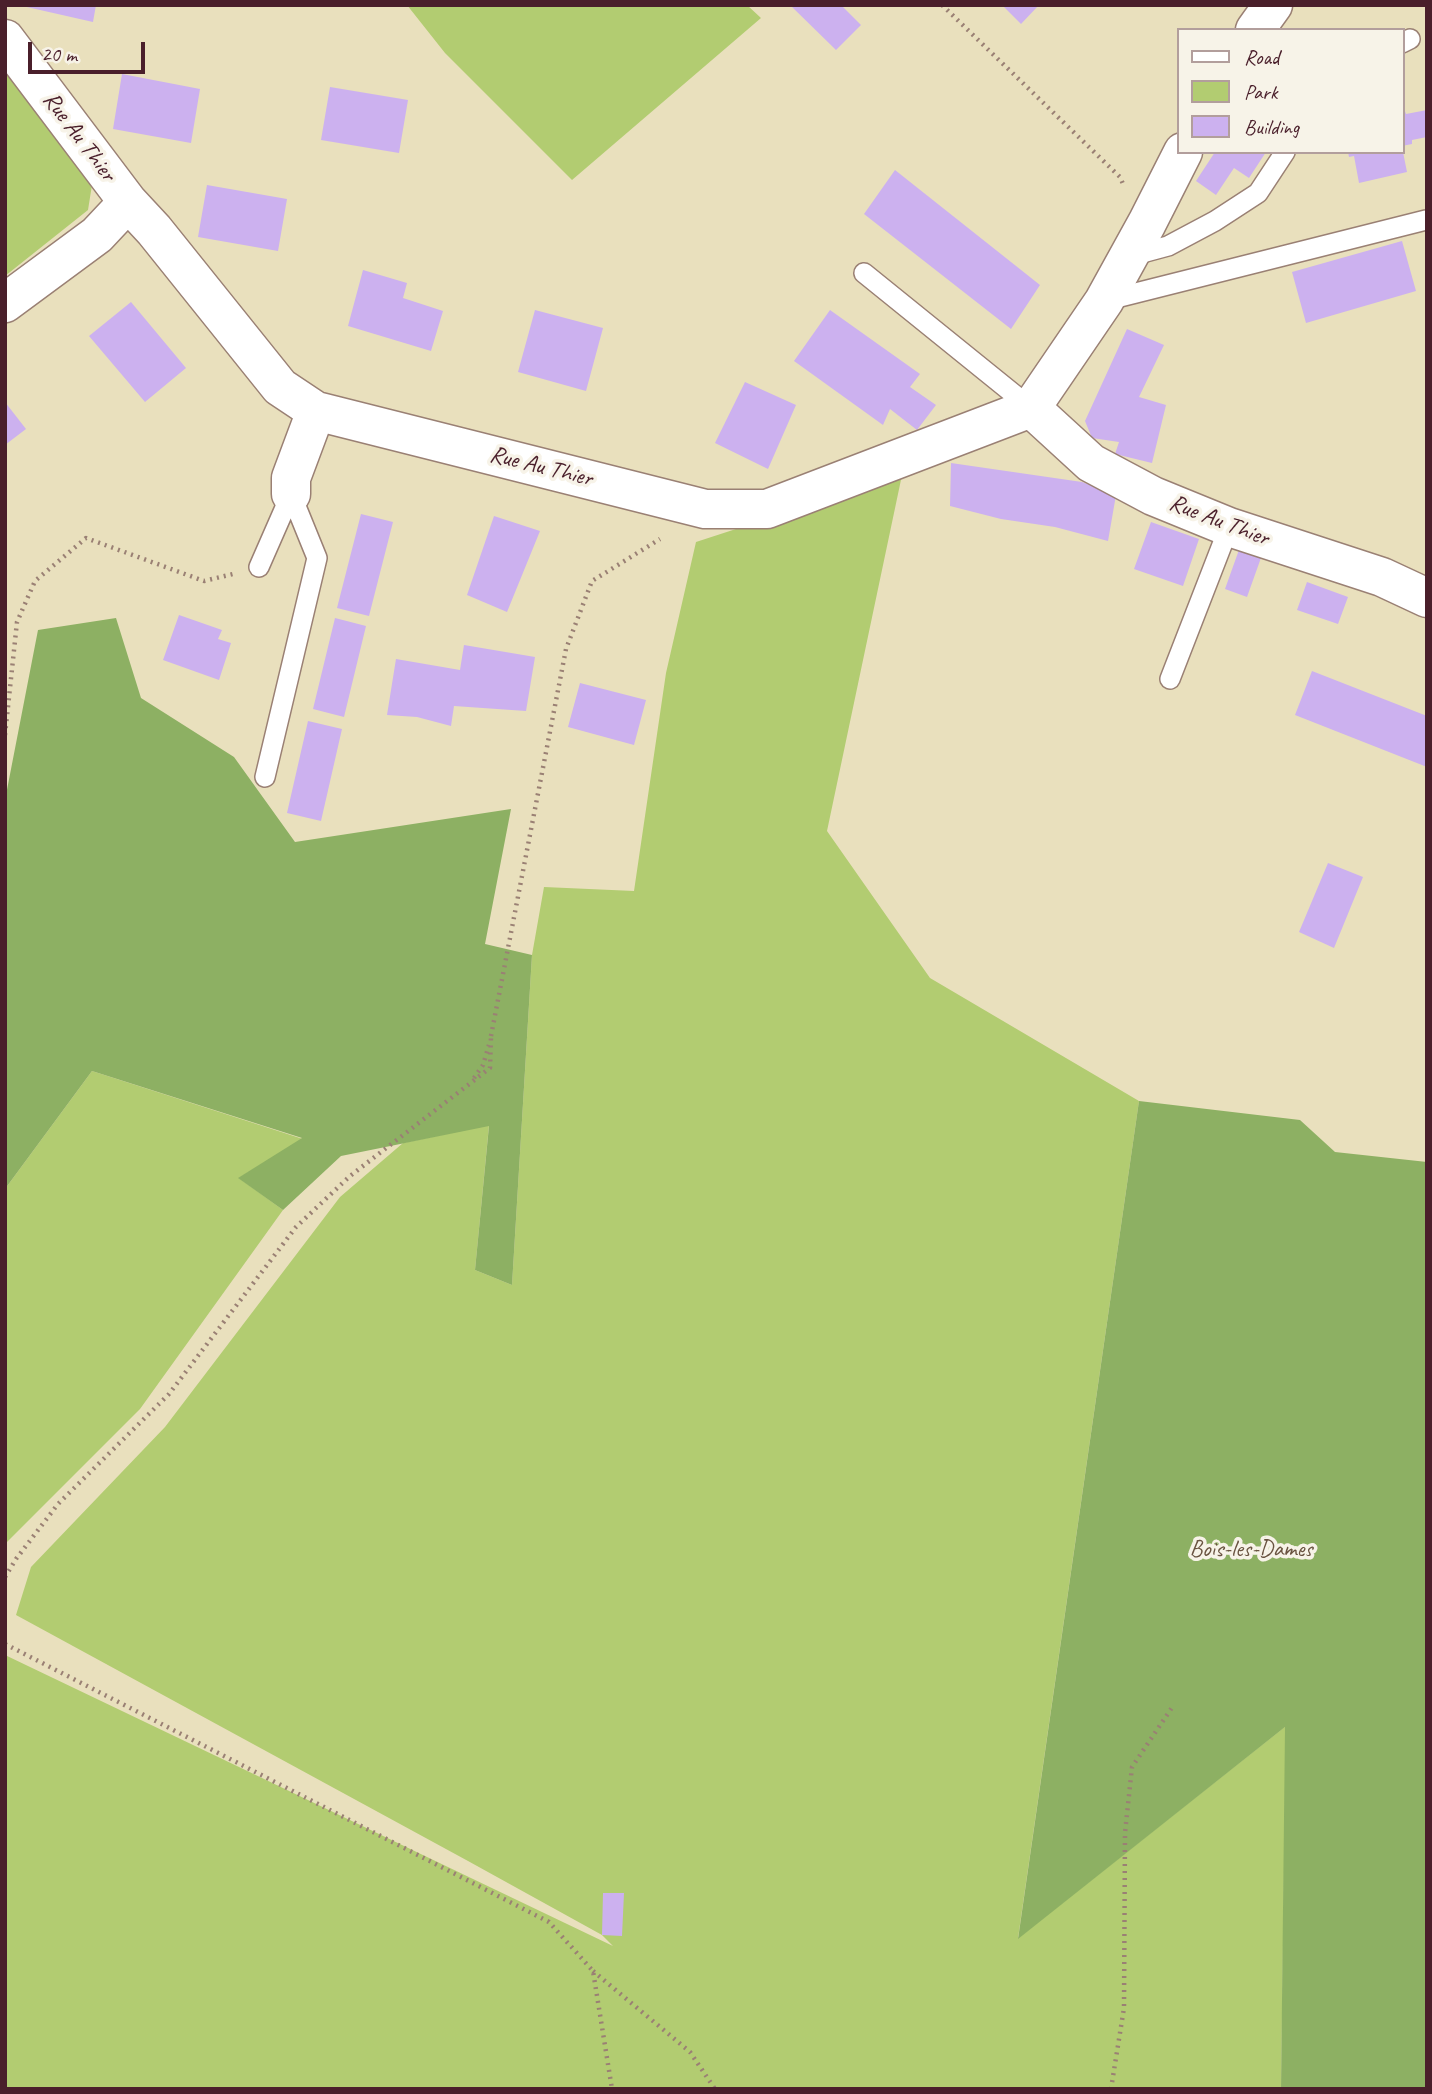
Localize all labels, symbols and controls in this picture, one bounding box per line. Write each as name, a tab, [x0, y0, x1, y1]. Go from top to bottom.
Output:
scale bar	[32, 28, 149, 72]
legend	[1176, 28, 1404, 154]
text: 20 m	[41, 41, 77, 67]
text: Road	[1244, 44, 1279, 70]
text: Park	[1244, 79, 1277, 105]
street label: Rue Au Thier	[36, 87, 122, 187]
text: Building	[1244, 114, 1299, 140]
street label: Rue Au Thier	[487, 440, 595, 494]
street label: Rue Au Thier	[1165, 489, 1273, 553]
park label: Bois-les-Dames	[1189, 1536, 1313, 1564]

